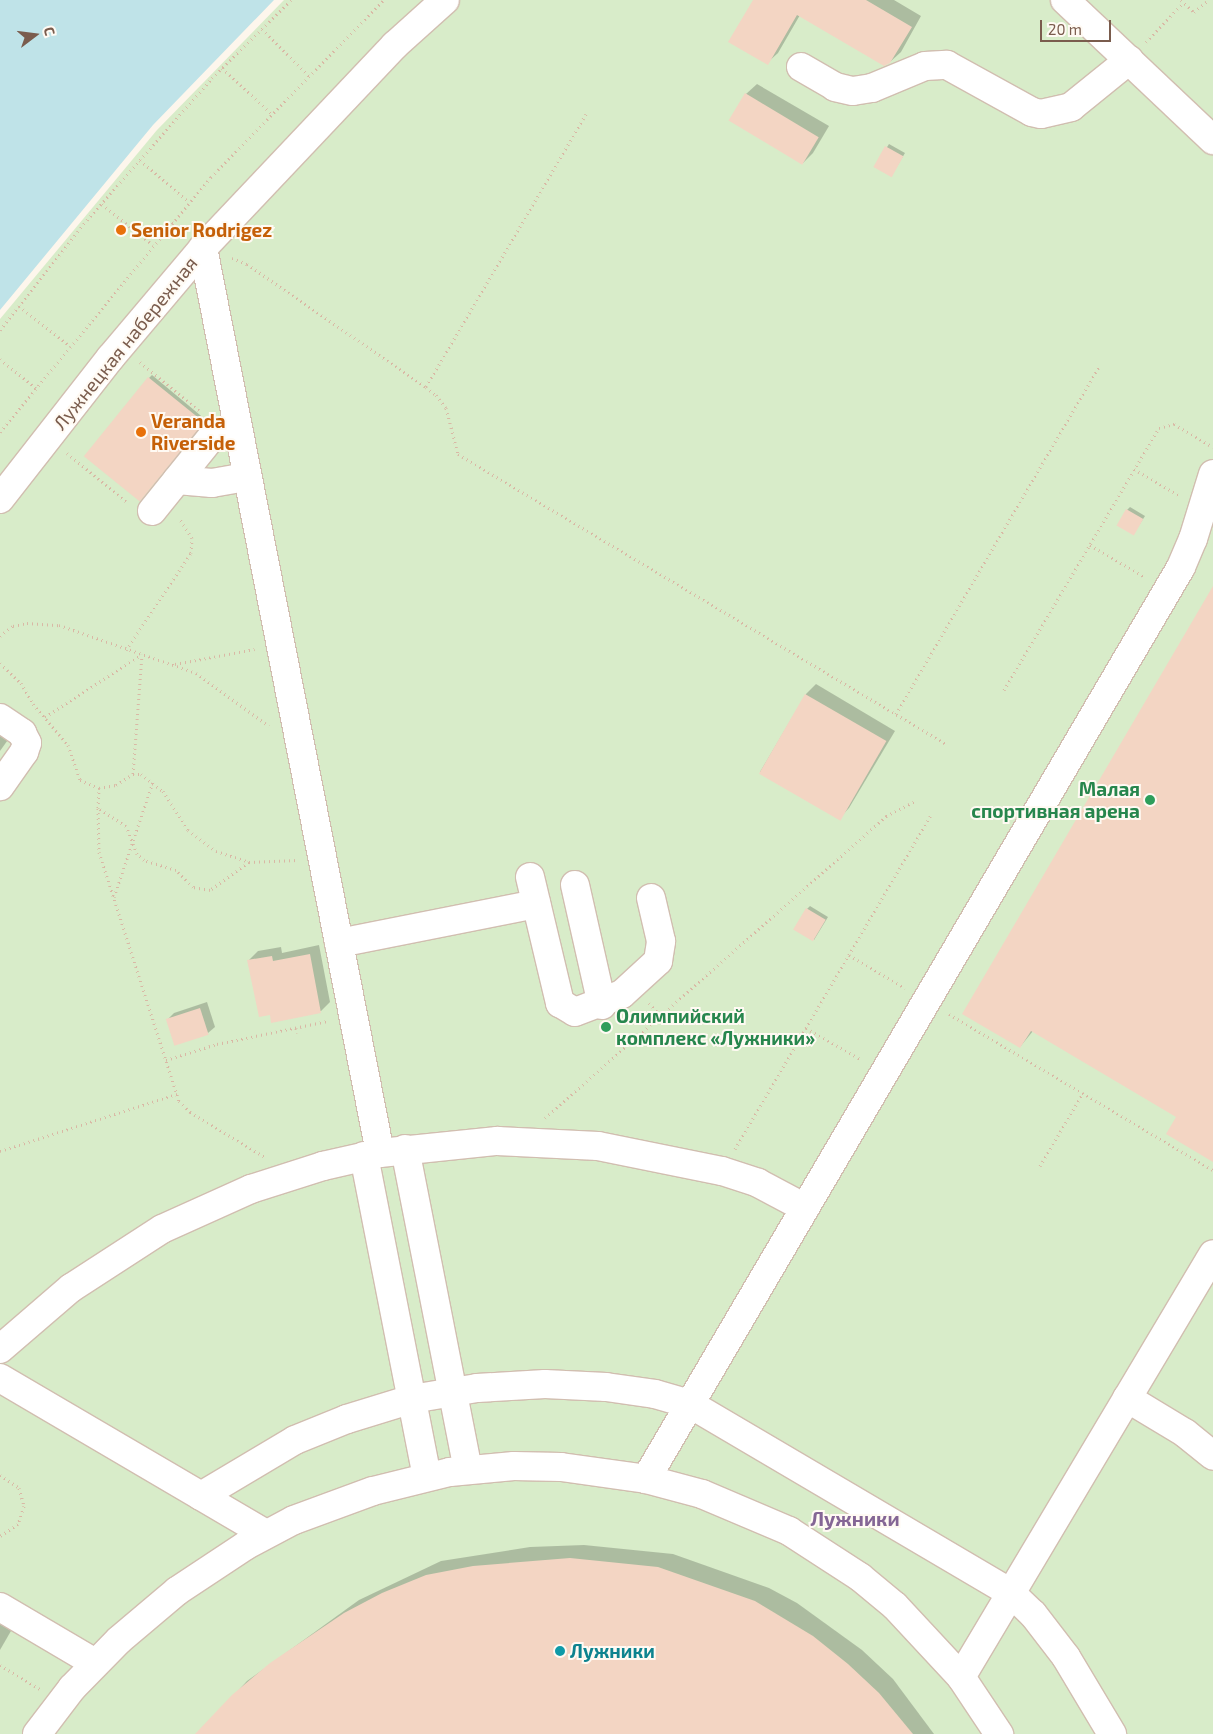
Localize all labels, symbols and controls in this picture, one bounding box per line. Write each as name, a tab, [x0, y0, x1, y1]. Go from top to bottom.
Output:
north arrow	[10, 10, 60, 60]
scale bar	[1043, 10, 1114, 42]
text: 20 m	[1048, 20, 1082, 38]
text: С	[41, 25, 59, 37]
place label: Senior Rodrigez	[131, 219, 273, 241]
marker: Senior Rodrigez	[115, 224, 127, 236]
street label: Лужнецкая набережная	[48, 252, 202, 434]
place label: Veranda Riverside	[151, 410, 235, 454]
marker: Veranda Riverside	[135, 426, 147, 438]
place label: Малая спортивная арена	[971, 778, 1140, 822]
marker: Малая спортивная арена	[1144, 794, 1156, 806]
place label: Олимпийский комплекс «Лужники»	[616, 1005, 815, 1049]
marker: Олимпийский комплекс «Лужники»	[600, 1021, 612, 1033]
district label: Лужники	[810, 1506, 900, 1530]
place label: Лужники	[570, 1640, 655, 1662]
marker: Лужники	[554, 1645, 566, 1657]

